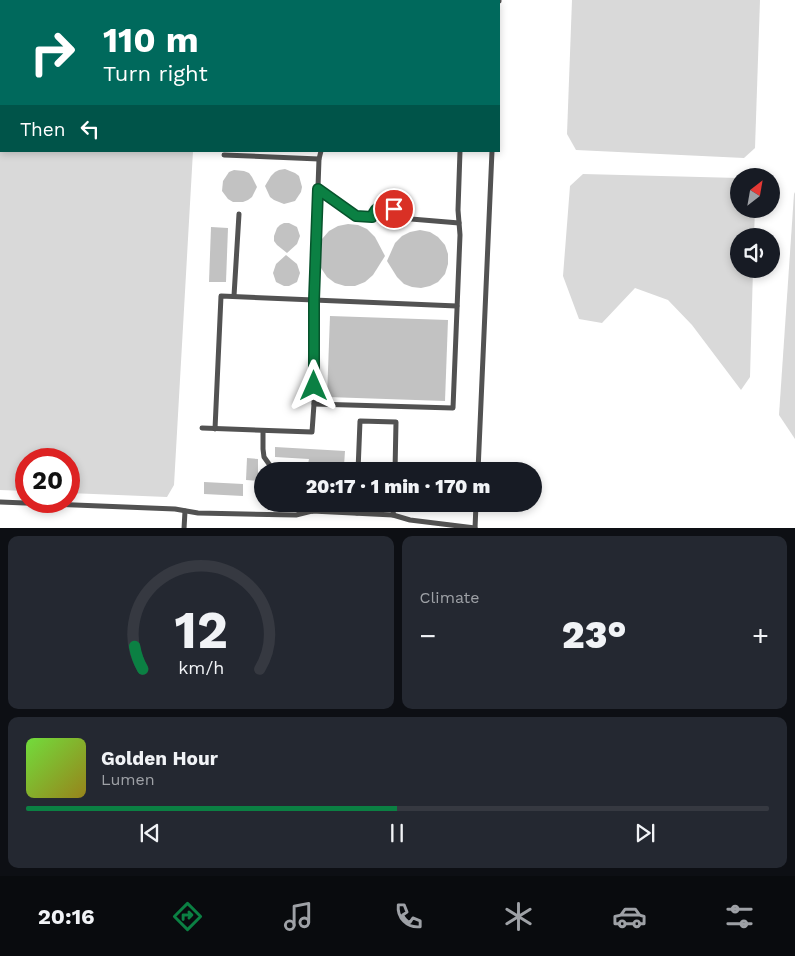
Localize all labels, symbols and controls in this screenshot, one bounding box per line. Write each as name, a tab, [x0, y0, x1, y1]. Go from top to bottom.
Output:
text: 110 m	[103, 19, 199, 61]
icon: right	[20, 20, 85, 85]
text: Turn right	[103, 61, 208, 86]
icon: left	[76, 115, 104, 143]
text: Then	[20, 118, 66, 141]
north arrow	[730, 168, 780, 218]
map controls	[730, 168, 780, 278]
pin	[373, 188, 415, 230]
icon: arrive	[380, 195, 408, 223]
button: sound	[730, 228, 780, 278]
position arrow	[287, 359, 339, 411]
speed limit sign: 20	[15, 448, 80, 513]
text: 20:17 · 1 min · 170 m	[306, 475, 490, 498]
text: Climate	[420, 588, 480, 607]
text: 12	[174, 600, 227, 661]
text: 23°	[562, 613, 627, 657]
text: −	[420, 619, 436, 652]
text: +	[752, 619, 769, 652]
text: km/h	[178, 657, 224, 678]
text: Golden Hour	[101, 747, 218, 770]
text: Lumen	[101, 770, 155, 789]
icon: previous	[136, 819, 164, 847]
icon: pause	[383, 819, 411, 847]
icon: next	[631, 819, 659, 847]
icon: directions	[170, 899, 205, 934]
icon: music	[281, 899, 316, 934]
icon: phone	[391, 899, 426, 934]
icon: climate	[501, 899, 536, 934]
icon: car	[612, 899, 647, 934]
icon: filters	[722, 899, 757, 934]
text: 20:16	[38, 904, 95, 929]

